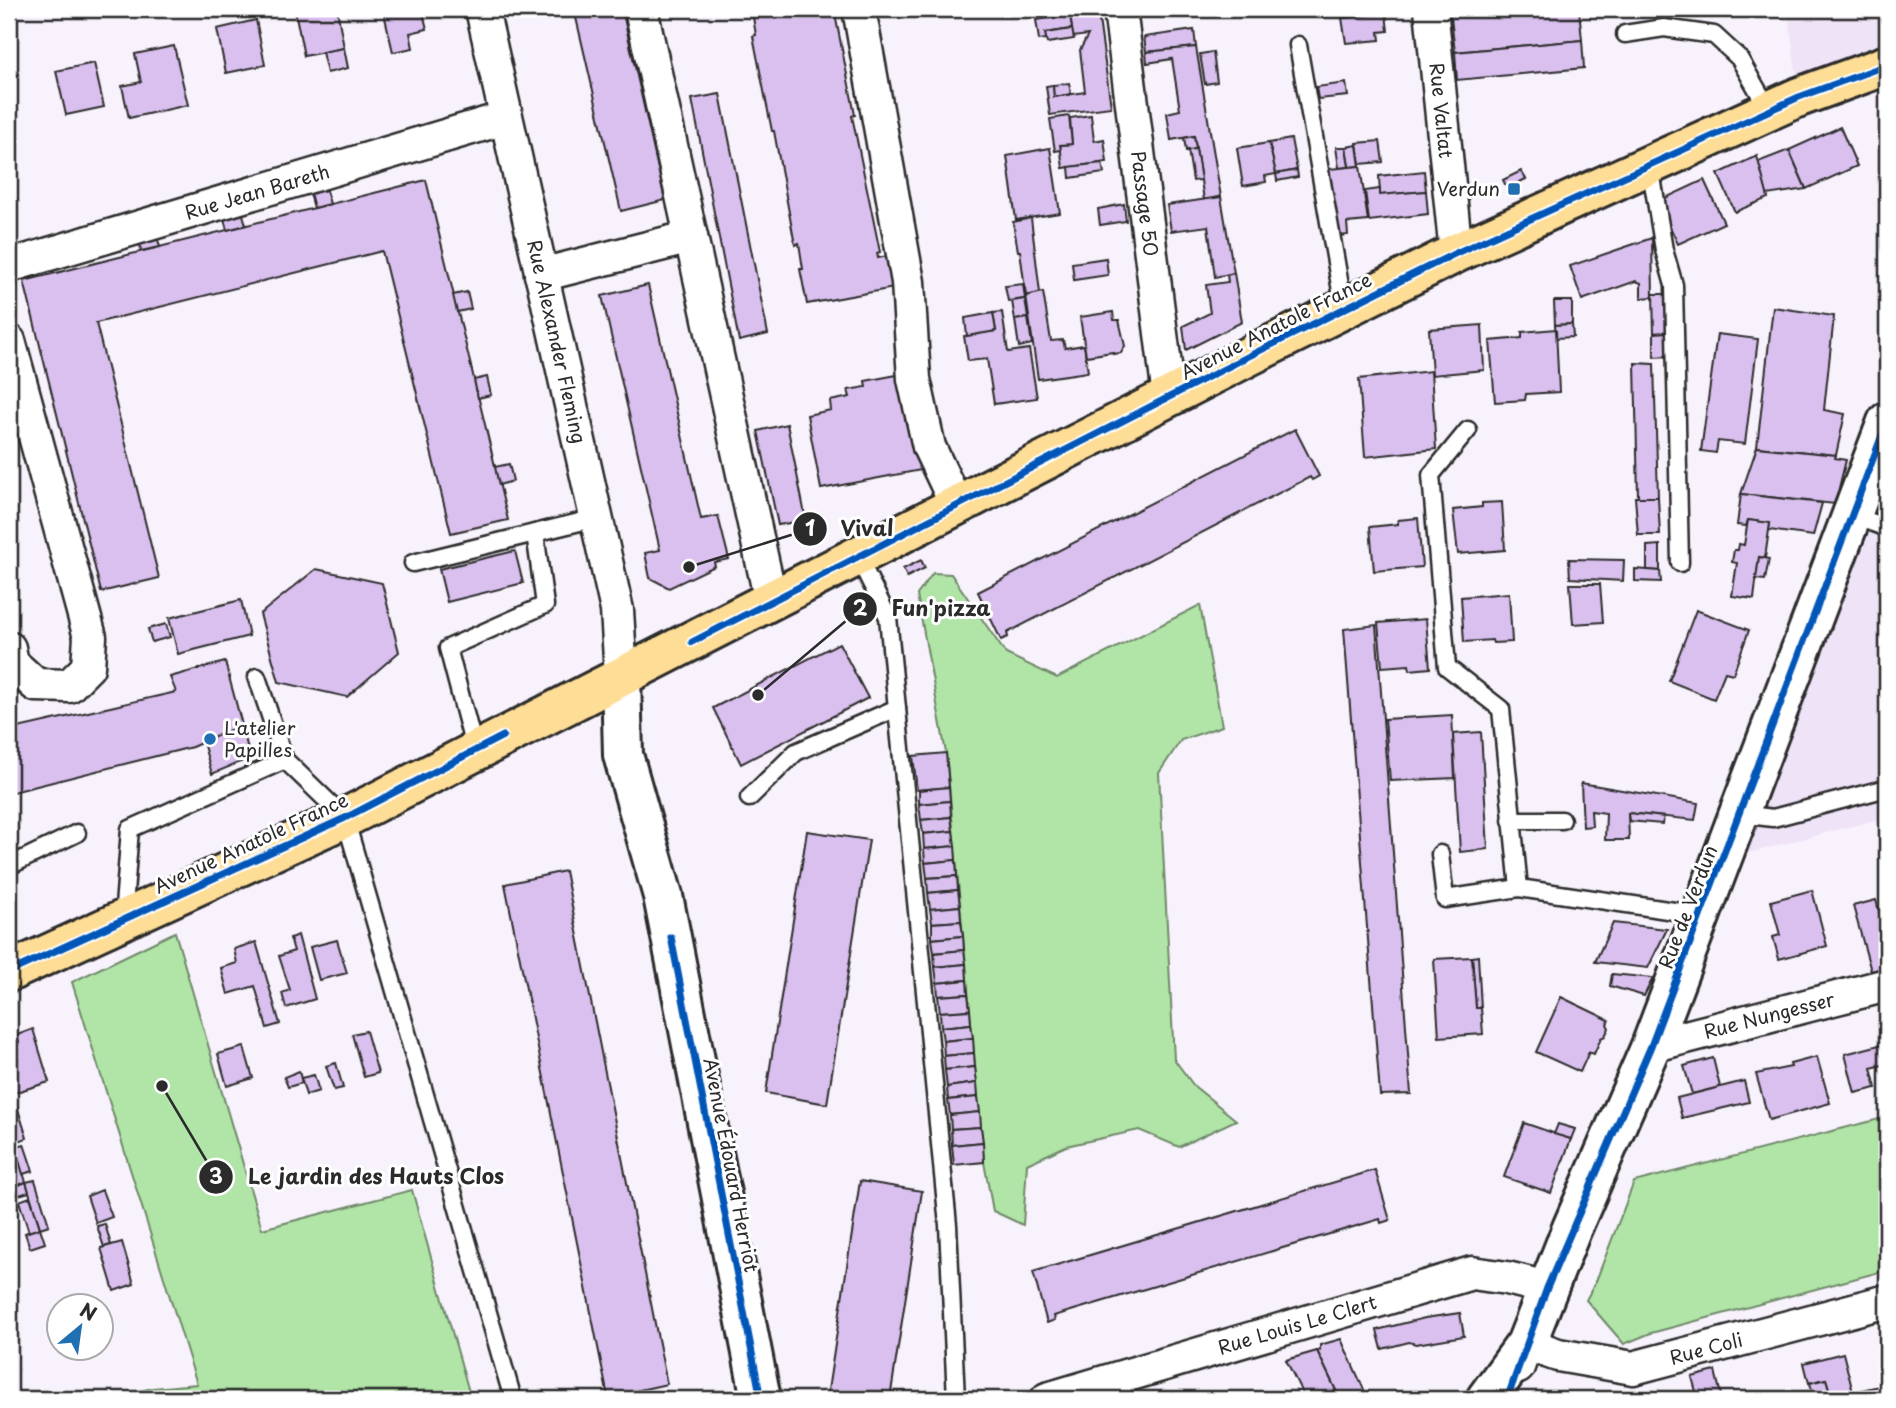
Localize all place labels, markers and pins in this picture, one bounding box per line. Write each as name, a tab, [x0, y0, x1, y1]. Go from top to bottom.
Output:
place label: Verdun	[1437, 174, 1500, 202]
marker: Verdun	[1506, 181, 1522, 197]
callout: Vival	[792, 508, 908, 550]
callout: Fun'pizza	[843, 588, 1005, 630]
place label: L'atelier Papilles	[224, 713, 296, 763]
marker: L'atelier Papilles	[202, 731, 218, 747]
callout: Le jardin des Hauts Clos	[198, 1156, 519, 1198]

